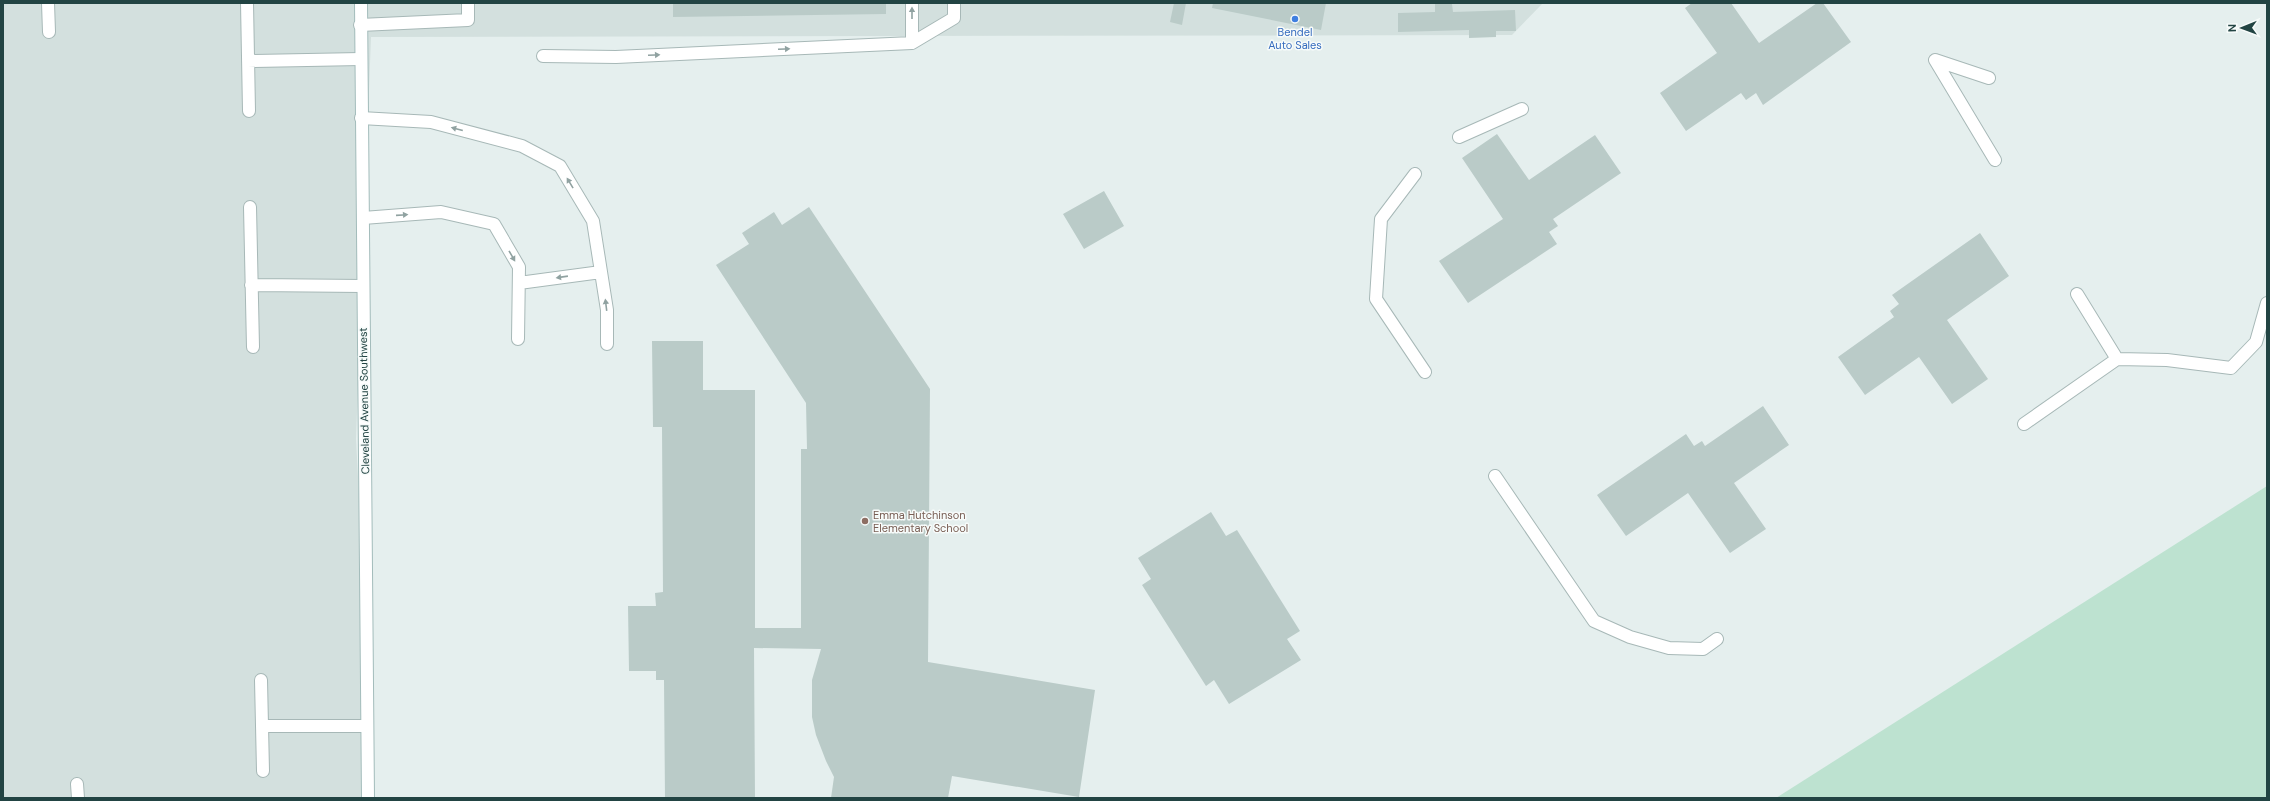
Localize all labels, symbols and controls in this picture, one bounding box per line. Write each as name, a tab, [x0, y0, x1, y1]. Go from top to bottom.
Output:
one-way arrow	[909, 6, 915, 19]
north arrow	[2222, 8, 2262, 48]
marker: Bendel Auto Sales	[1290, 14, 1300, 24]
text: N	[2225, 24, 2239, 32]
place label: Bendel Auto Sales	[1268, 25, 1322, 52]
one-way arrow	[778, 46, 790, 53]
one-way arrow	[648, 52, 660, 59]
one-way arrow	[451, 126, 463, 132]
one-way arrow	[567, 177, 574, 189]
one-way arrow	[396, 212, 409, 218]
one-way arrow	[509, 250, 516, 262]
one-way arrow	[556, 274, 569, 280]
one-way arrow	[603, 299, 609, 311]
street label: Cleveland Avenue Southwest	[356, 327, 372, 475]
place label: Emma Hutchinson Elementary School	[873, 508, 968, 535]
marker: Emma Hutchinson Elementary School	[860, 516, 870, 526]

